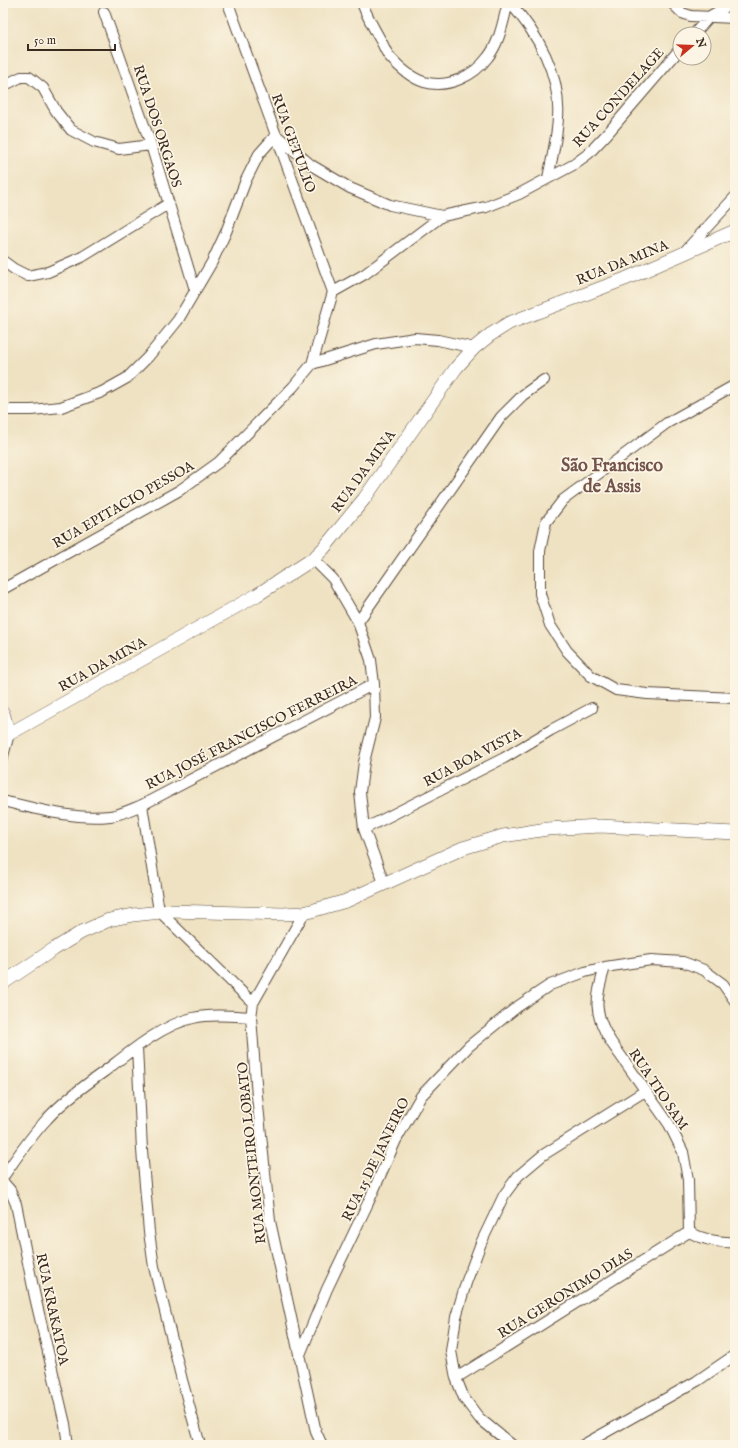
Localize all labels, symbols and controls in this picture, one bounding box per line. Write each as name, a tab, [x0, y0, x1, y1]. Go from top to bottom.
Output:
scale bar	[28, 26, 115, 52]
north arrow	[672, 26, 712, 66]
text: 50 m	[34, 33, 56, 48]
text: N	[692, 35, 709, 50]
street label: RUA CONDELAGE	[569, 44, 669, 151]
street label: RUA DOS ORGAOS	[129, 63, 185, 190]
street label: RUA GETULIO	[267, 91, 319, 196]
street label: RUA DA MINA	[574, 236, 672, 290]
street label: RUA DA MINA	[328, 426, 400, 516]
district label: São Francisco de Assis	[561, 455, 663, 499]
street label: RUA EPITACIO PESSOA	[50, 457, 198, 553]
street label: RUA DA MINA	[55, 633, 150, 696]
street label: RUA JOSÉ FRANCISCO FERREIRA	[142, 670, 361, 794]
street label: RUA BOA VISTA	[420, 724, 525, 791]
street label: RUA TIO SAM	[624, 1045, 692, 1134]
street label: RUA MONTEIRO LOBATO	[233, 1061, 271, 1245]
street label: RUA 15 DE JANEIRO	[338, 1094, 414, 1224]
street label: RUA GERONIMO DIAS	[495, 1245, 636, 1343]
street label: RUA KRAKATOA	[31, 1251, 73, 1367]

